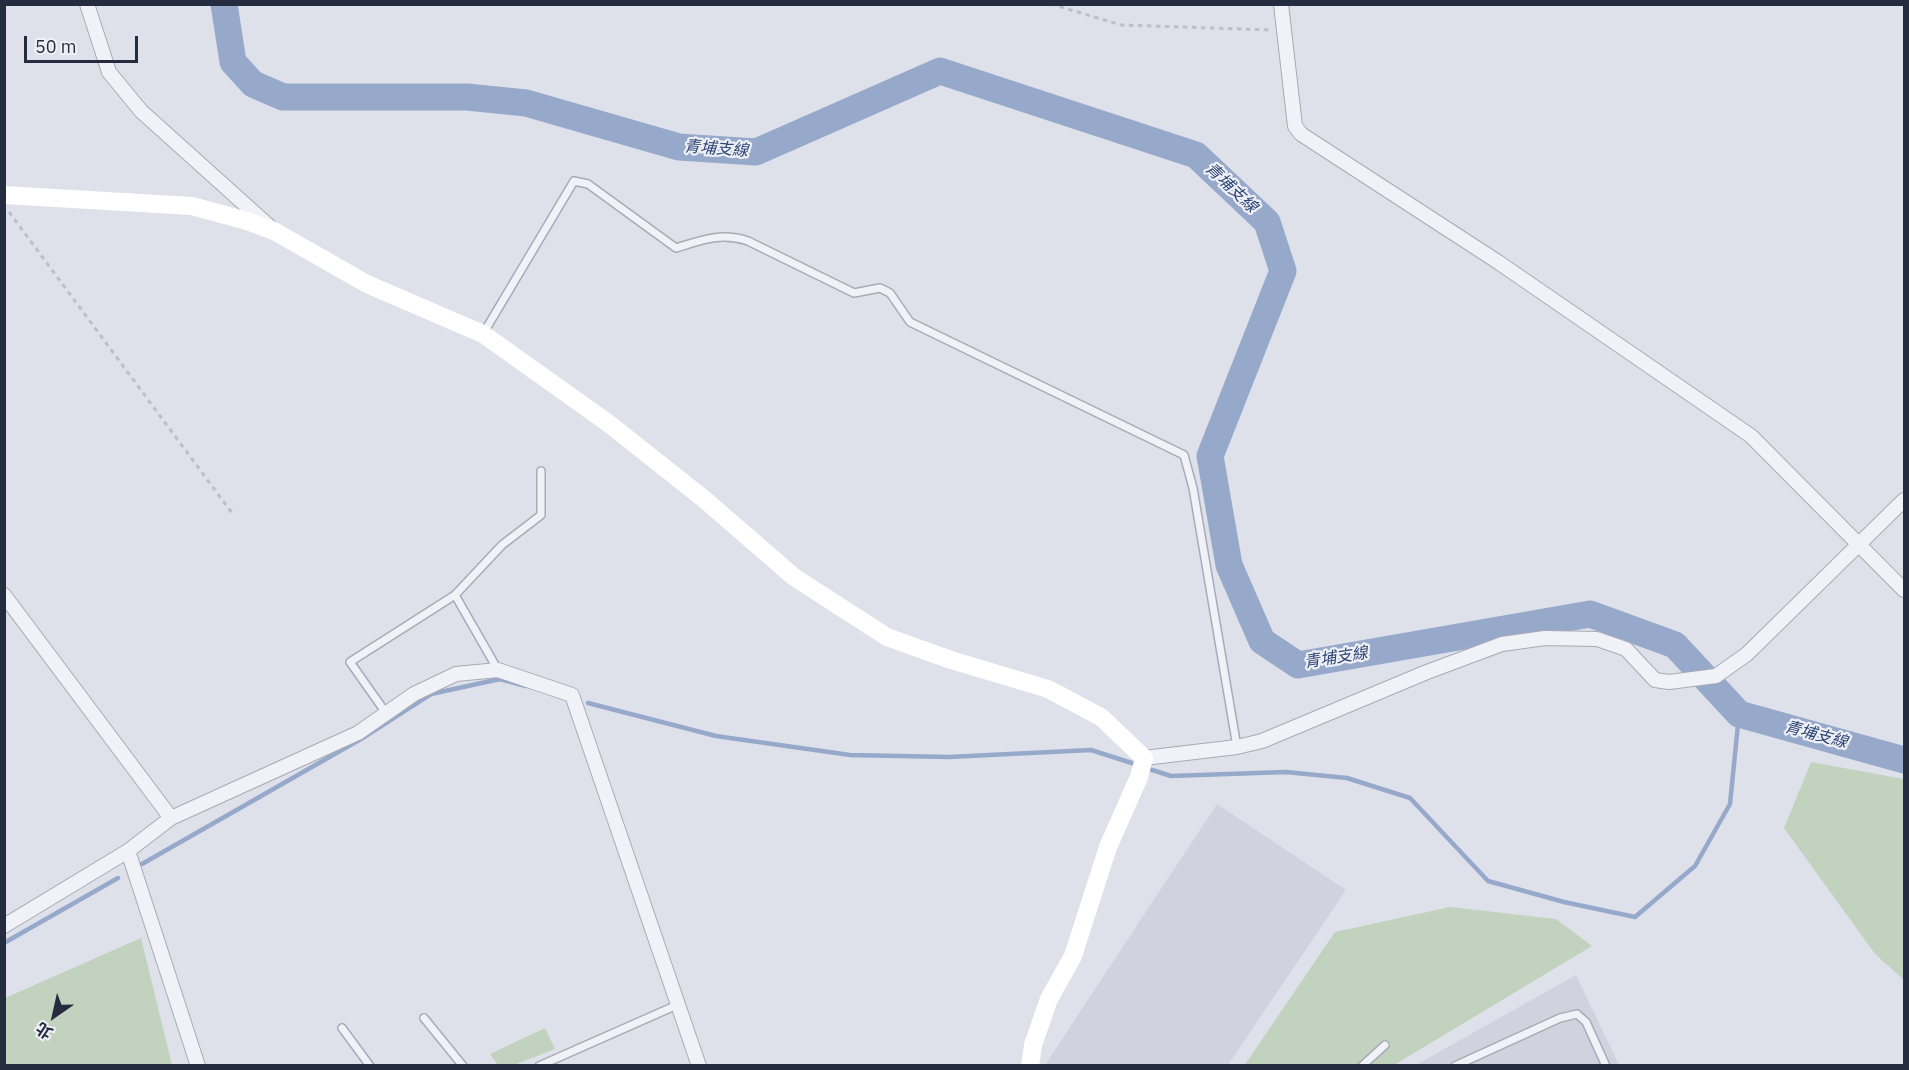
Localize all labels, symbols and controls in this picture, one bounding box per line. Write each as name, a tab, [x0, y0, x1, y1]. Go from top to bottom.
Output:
scale bar	[27, 24, 141, 62]
text: 50 m	[35, 35, 77, 58]
water label: 青埔支線	[683, 137, 749, 161]
water label: 青埔支線	[1201, 159, 1261, 217]
water label: 青埔支線	[1303, 644, 1369, 672]
water label: 青埔支線	[1783, 717, 1849, 753]
north arrow	[24, 986, 84, 1046]
text: 北	[32, 1018, 56, 1044]

